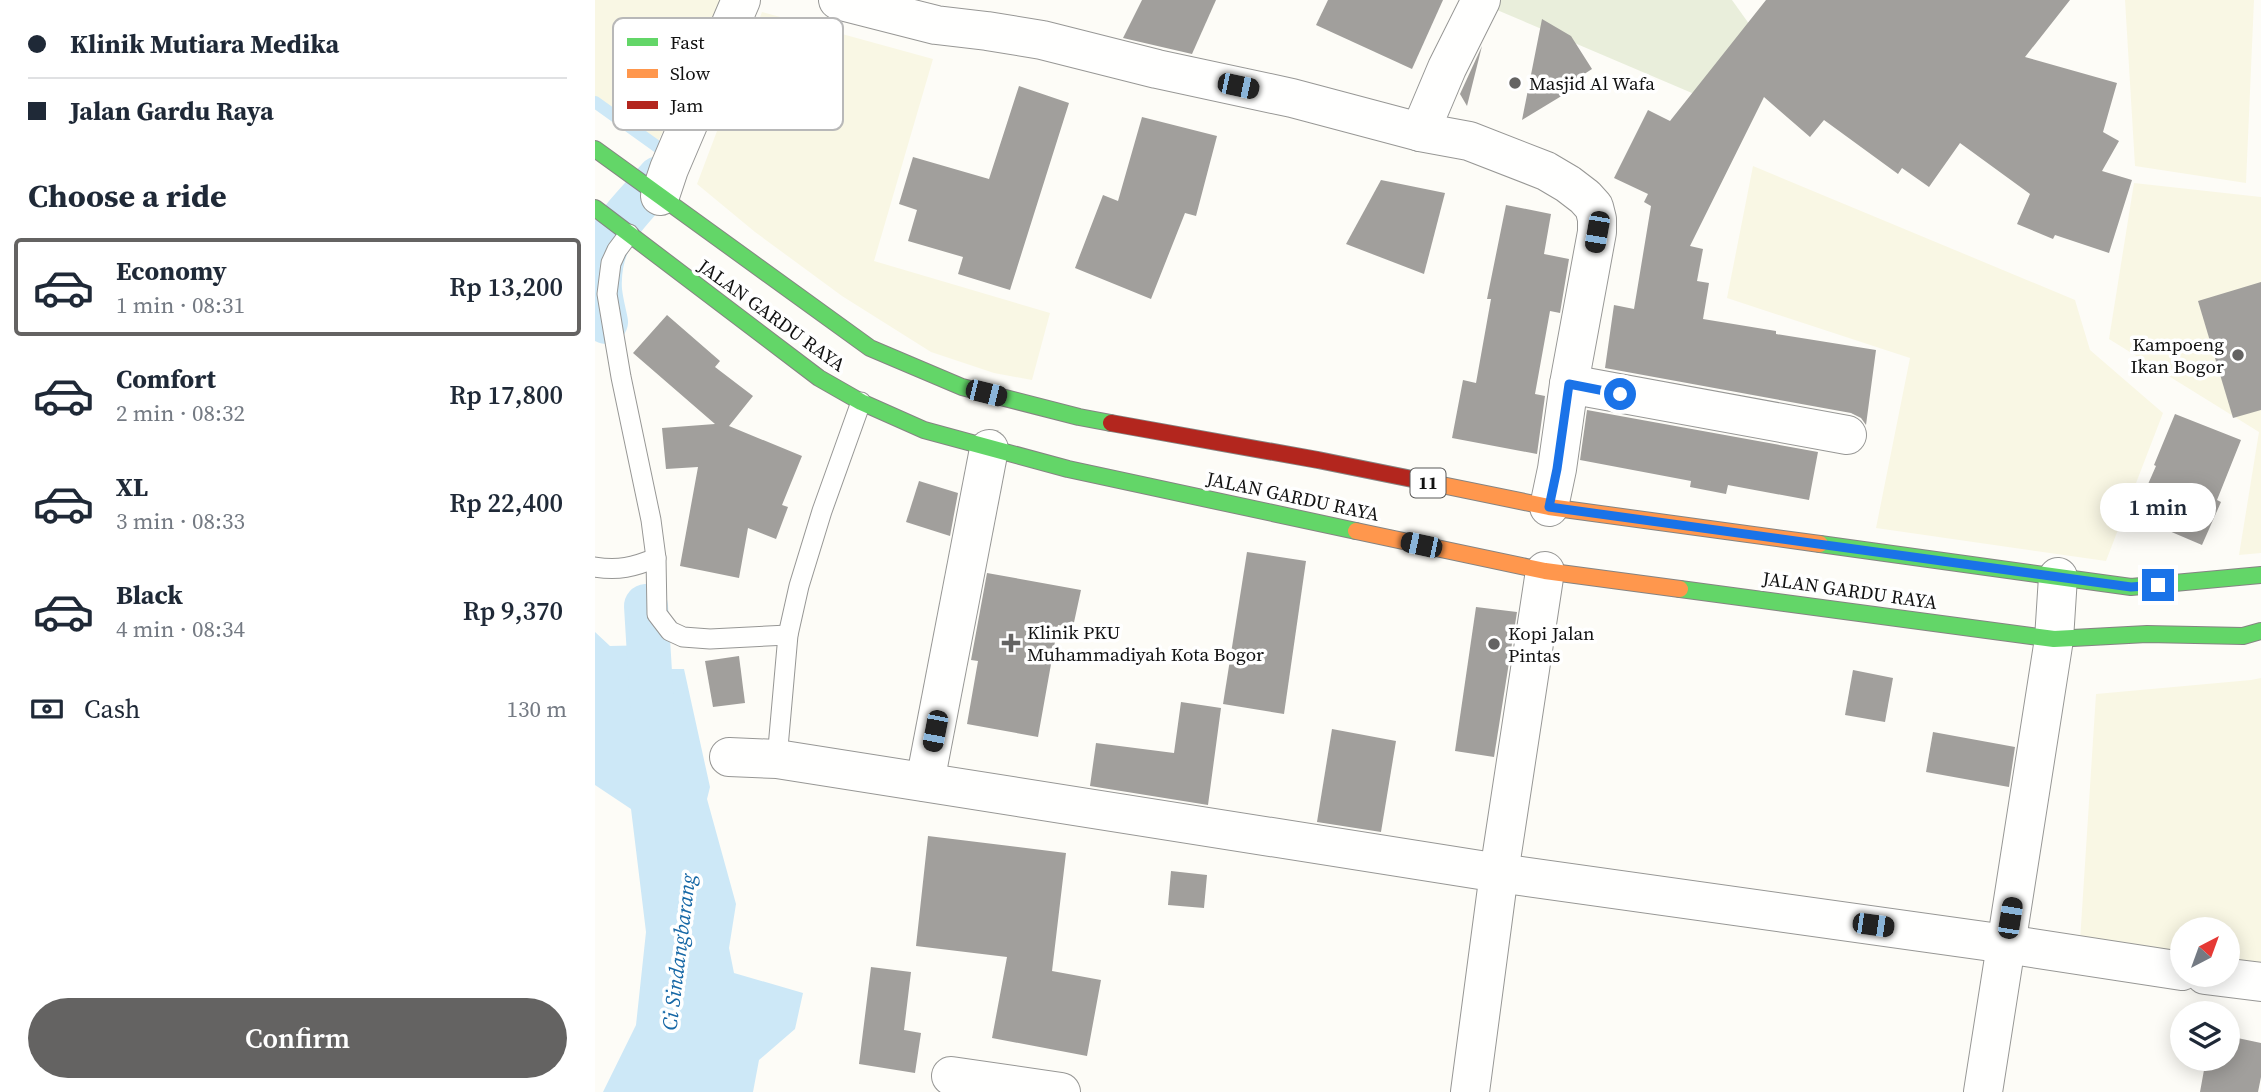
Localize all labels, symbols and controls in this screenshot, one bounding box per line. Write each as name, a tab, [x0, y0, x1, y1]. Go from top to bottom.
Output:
legend	[613, 18, 843, 130]
text: Klinik Mutiara Medika	[70, 26, 339, 62]
text: Fast	[670, 29, 705, 55]
text: Slow	[670, 60, 711, 86]
place label: Masjid Al Wafa	[1529, 70, 1655, 96]
car	[1216, 71, 1261, 101]
marker: Masjid Al Wafa	[1507, 75, 1523, 91]
text: Jam	[669, 92, 703, 118]
text: Jalan Gardu Raya	[70, 93, 274, 129]
text: Choose a ride	[28, 174, 227, 218]
car	[1584, 209, 1611, 255]
street label: JALAN GARDU RAYA	[692, 252, 851, 378]
text: Economy	[116, 253, 227, 289]
icon: car	[32, 256, 95, 319]
text: Rp 13,200	[449, 269, 563, 305]
text: 1 min · 08:31	[116, 289, 245, 321]
place label: Kampoeng Ikan Bogor	[2131, 331, 2224, 379]
marker: Kampoeng Ikan Bogor	[2230, 347, 2246, 363]
text: Comfort	[116, 361, 216, 397]
icon: car	[32, 364, 95, 427]
text: Rp 17,800	[449, 377, 563, 413]
car	[964, 378, 1009, 408]
route start	[1604, 378, 1636, 410]
text: 2 min · 08:32	[116, 397, 245, 429]
street label: JALAN GARDU RAYA	[1203, 465, 1382, 527]
road number: 11	[1411, 468, 1445, 498]
text: XL	[116, 469, 148, 505]
icon: car	[32, 472, 95, 535]
callout: 1 min	[2100, 484, 2216, 532]
text: Rp 22,400	[449, 485, 563, 521]
text: 1 min	[2128, 491, 2188, 523]
text: 3 min · 08:33	[116, 505, 245, 537]
car	[1399, 530, 1444, 560]
street label: JALAN GARDU RAYA	[1760, 565, 1939, 615]
route end	[2142, 569, 2174, 601]
text: Black	[116, 577, 183, 613]
icon: car	[32, 580, 95, 643]
text: Rp 9,370	[463, 593, 563, 629]
text: 4 min · 08:34	[116, 613, 245, 645]
place label: Klinik PKU Muhammadiyah Kota Bogor	[1027, 619, 1264, 667]
place label: Kopi Jalan Pintas	[1508, 620, 1595, 668]
marker: Klinik PKU Muhammadiyah Kota Bogor	[1001, 633, 1021, 653]
marker: Kopi Jalan Pintas	[1486, 636, 1502, 652]
icon: cash	[28, 690, 66, 728]
text: Cash	[84, 691, 140, 727]
text: 130 m	[506, 693, 567, 725]
car	[921, 708, 950, 754]
water label: Ci Sindangbarang	[655, 871, 703, 1032]
car	[1997, 896, 2024, 940]
car	[1851, 912, 1896, 938]
north arrow	[2170, 917, 2240, 987]
map controls	[2170, 917, 2240, 1071]
button: Confirm	[28, 998, 567, 1078]
button: layers	[2170, 1001, 2240, 1071]

